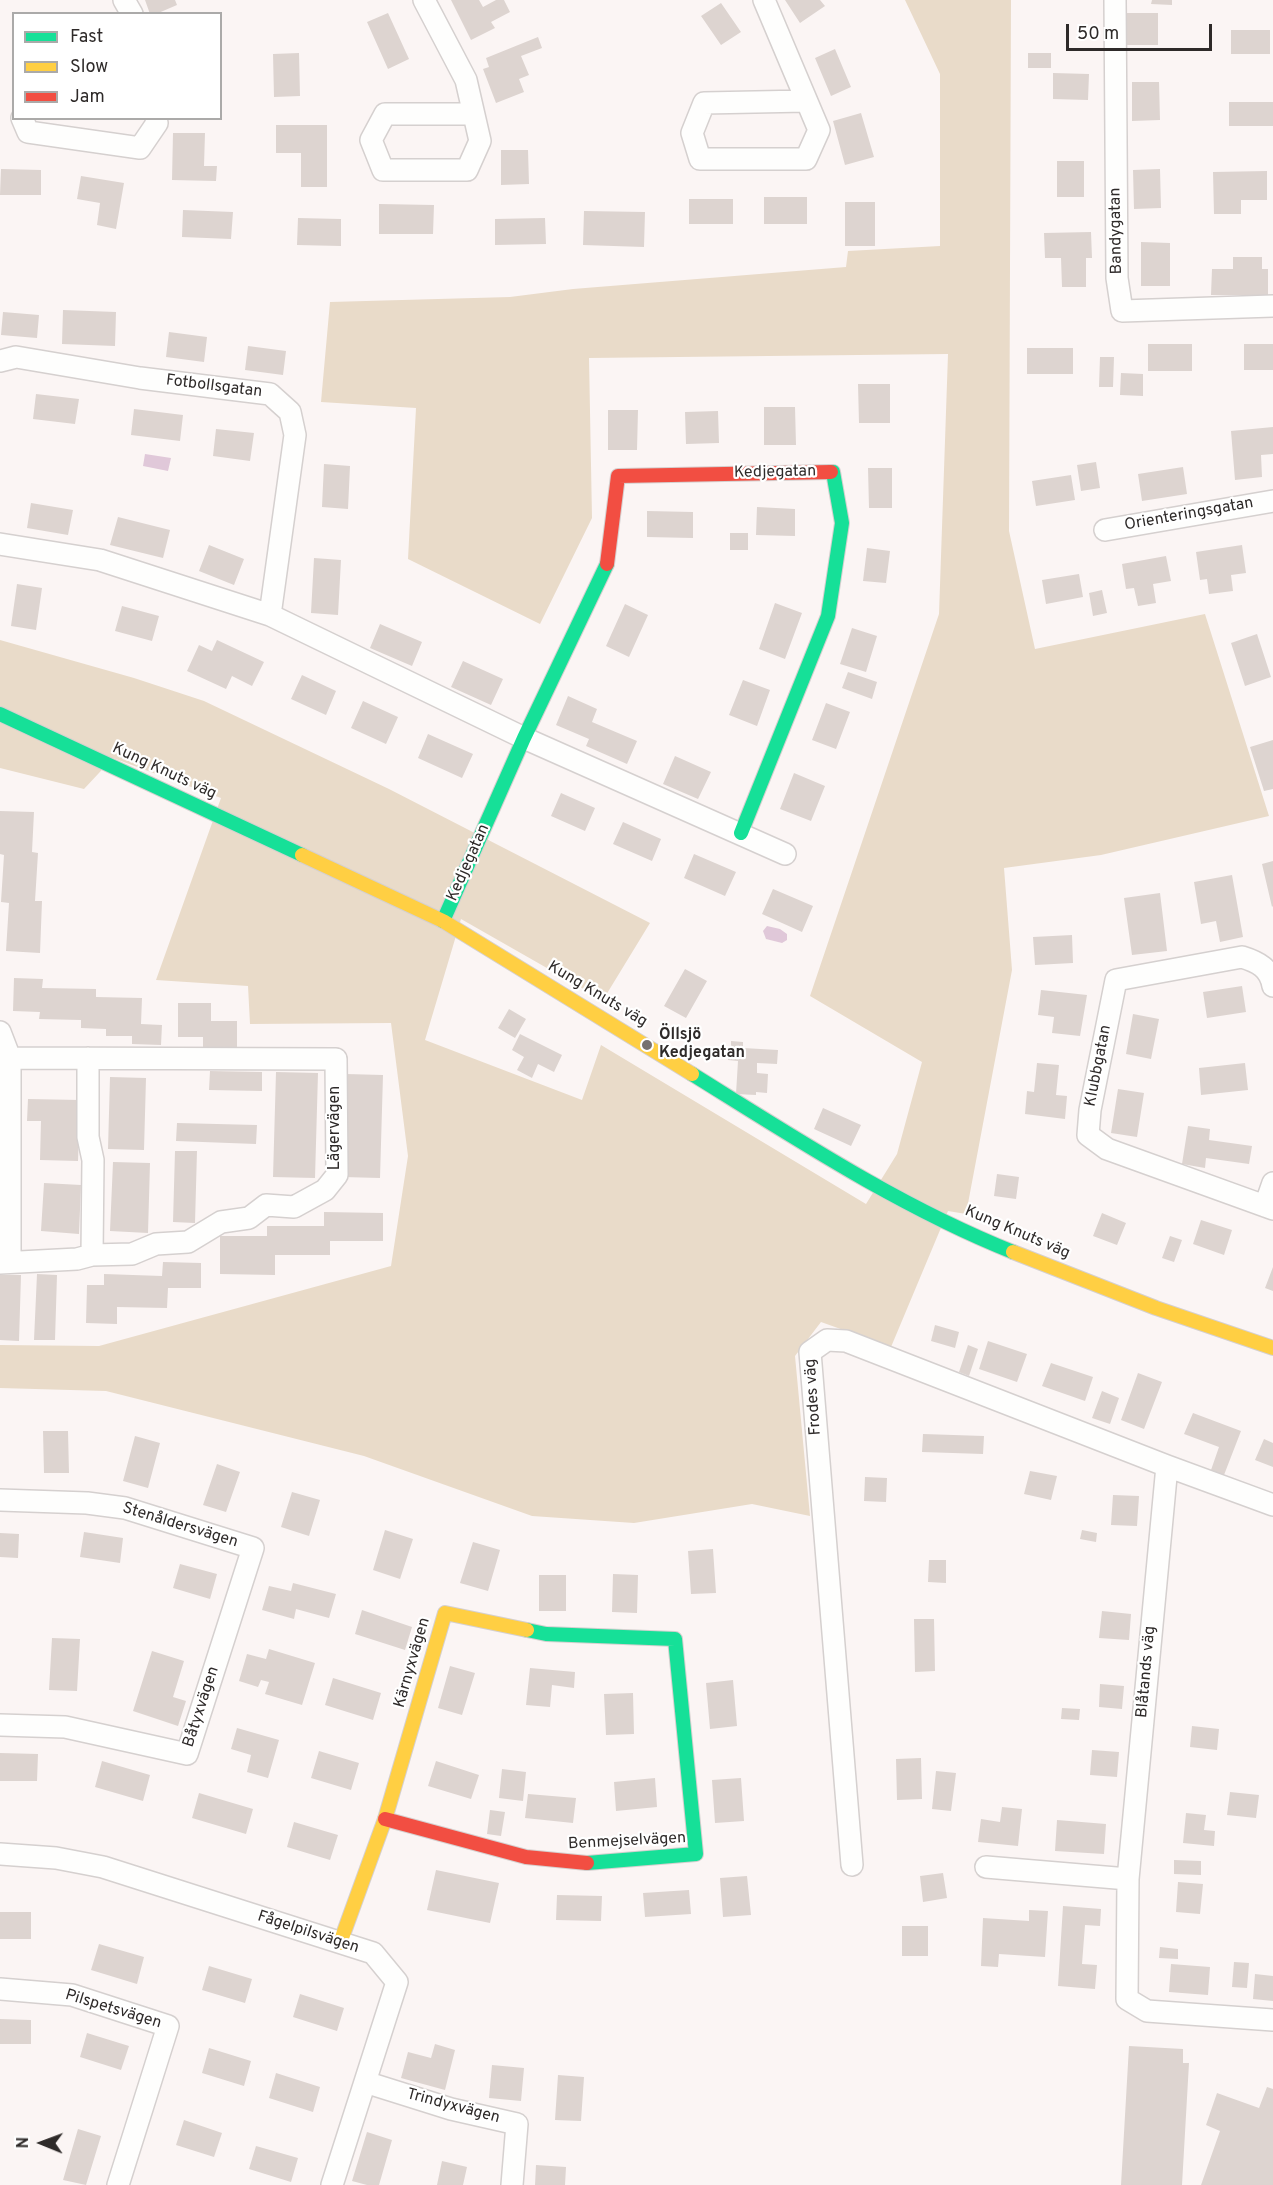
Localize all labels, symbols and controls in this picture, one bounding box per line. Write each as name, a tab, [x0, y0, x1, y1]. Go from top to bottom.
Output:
legend	[12, 12, 222, 120]
scale bar	[1069, 12, 1214, 50]
text: 50 m	[1077, 23, 1119, 46]
text: Fast	[70, 26, 103, 49]
text: Slow	[70, 56, 108, 79]
text: Jam	[70, 86, 105, 109]
street label: Bandygatan	[1107, 187, 1127, 275]
street label: Fotbollsgatan	[165, 372, 263, 402]
street label: Kedjegatan	[734, 463, 816, 483]
street label: Orienteringsgatan	[1123, 494, 1255, 536]
street label: Kung Knuts väg	[109, 739, 219, 805]
street label: Kedjegatan	[443, 822, 495, 904]
street label: Kung Knuts väg	[544, 958, 650, 1032]
street label: Klubbgatan	[1082, 1024, 1116, 1108]
place label: Öllsjö Kedjegatan	[659, 1026, 745, 1064]
marker: Öllsjö Kedjegatan	[640, 1038, 654, 1052]
street label: Lägervägen	[326, 1086, 346, 1170]
street label: Kung Knuts väg	[961, 1202, 1073, 1264]
street label: Frodes väg	[802, 1358, 826, 1436]
street label: Stenåldersvägen	[120, 1499, 240, 1553]
street label: Kärnyxvägen	[391, 1616, 435, 1710]
street label: Blåtands väg	[1133, 1625, 1161, 1719]
street label: Båtyxvägen	[180, 1664, 224, 1750]
street label: Benmejselvägen	[567, 1829, 687, 1855]
street label: Fågelpilsvägen	[255, 1908, 361, 1958]
street label: Pilspetsvägen	[63, 1986, 163, 2034]
street label: Trindyxvägen	[404, 2085, 502, 2129]
north arrow	[12, 2113, 72, 2173]
text: N	[14, 2137, 34, 2149]

